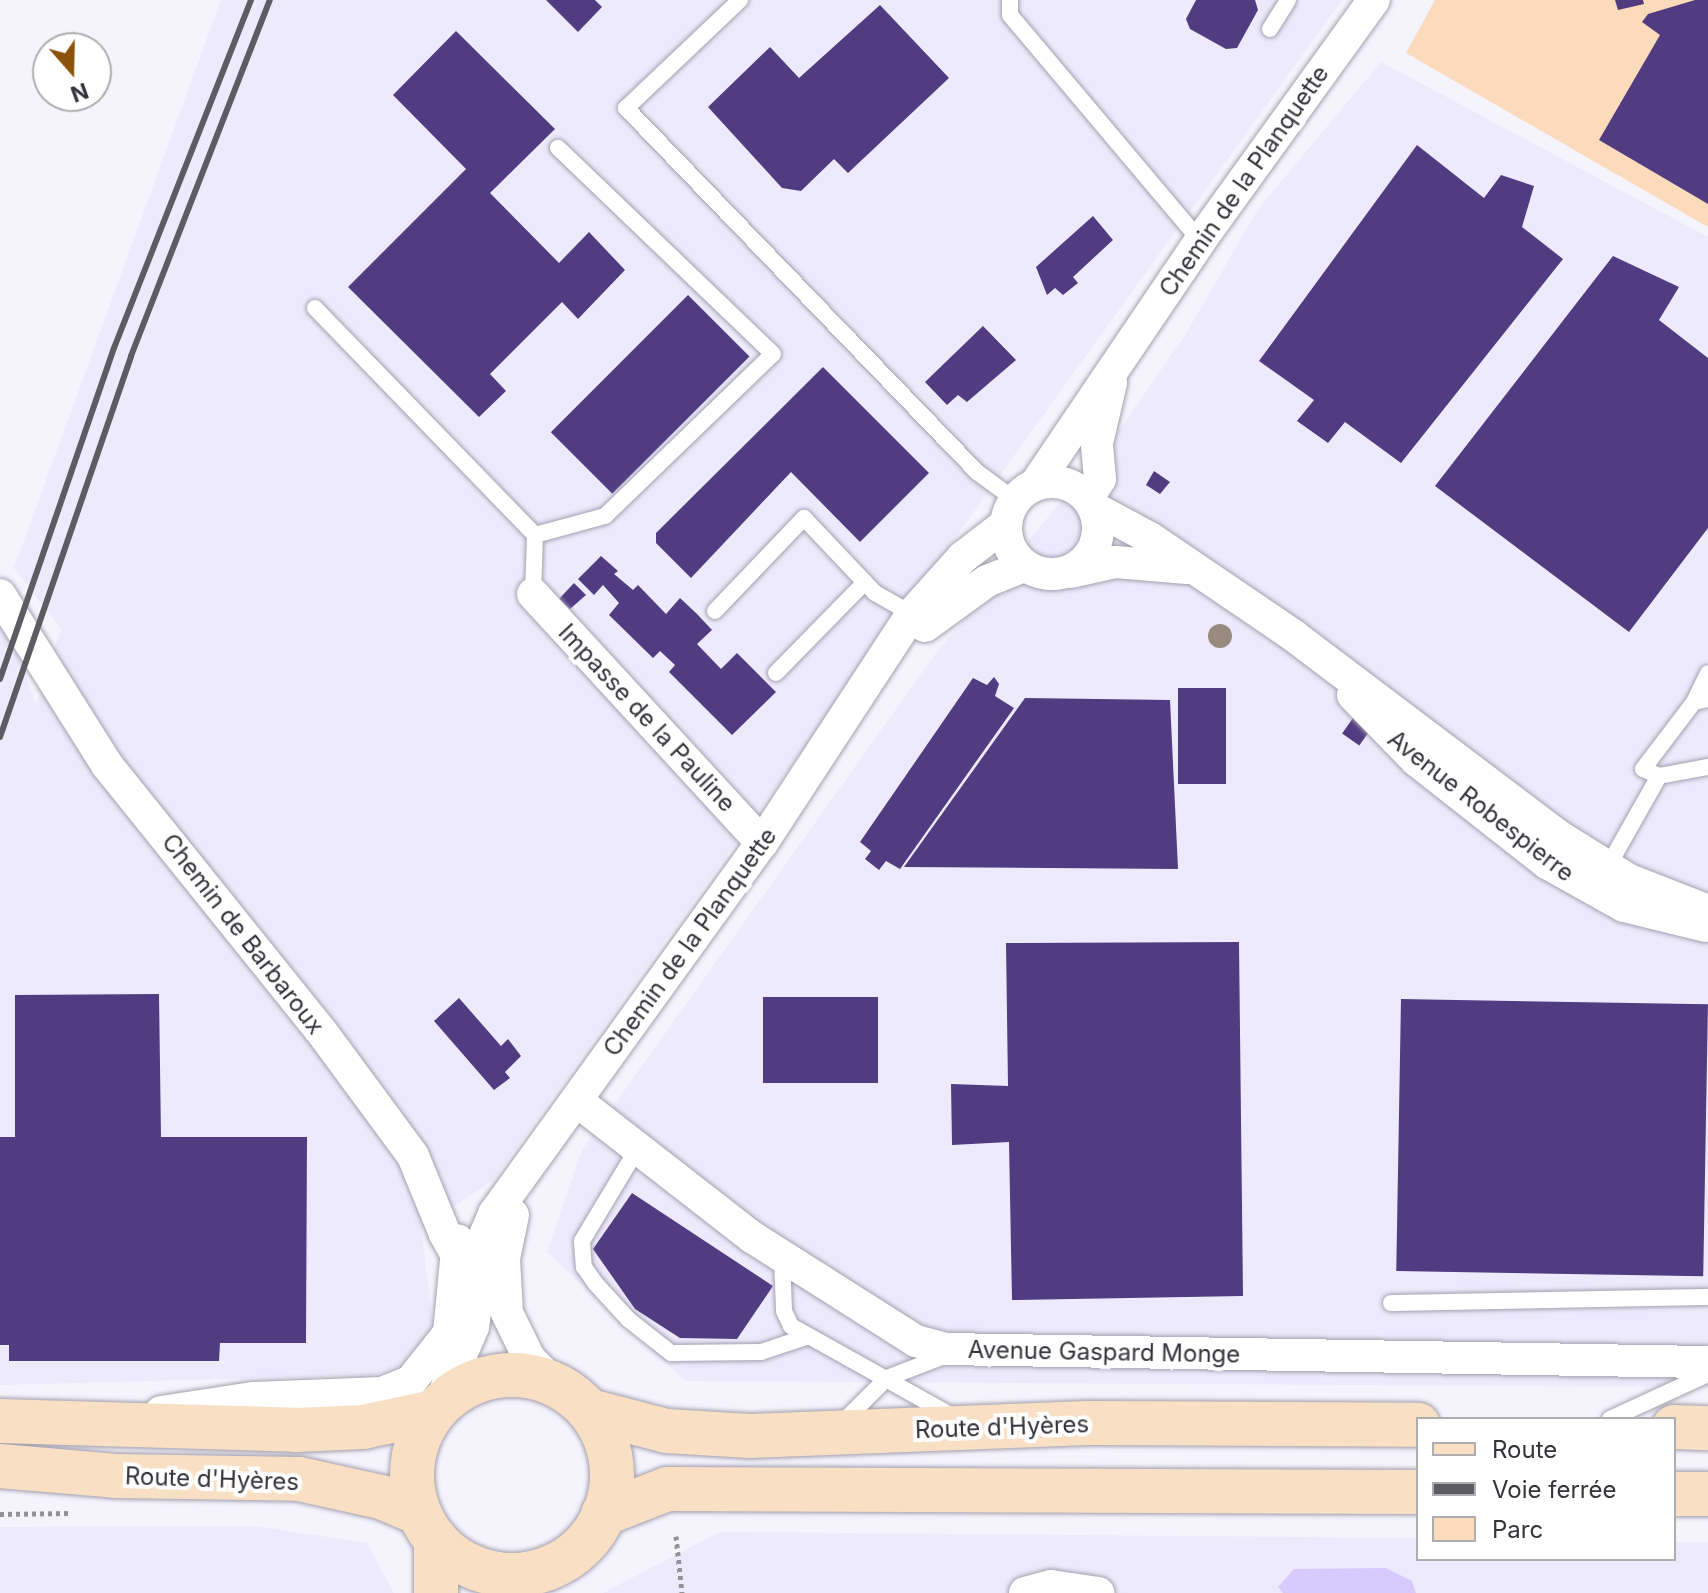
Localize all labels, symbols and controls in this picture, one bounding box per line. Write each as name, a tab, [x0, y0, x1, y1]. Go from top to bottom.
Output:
north arrow	[32, 32, 112, 112]
street label: Chemin de la Planquette	[1153, 60, 1335, 302]
text: N	[67, 78, 92, 108]
street label: Impasse de la Pauline	[553, 618, 741, 818]
street label: Avenue Robespierre	[1382, 724, 1580, 888]
street label: Chemin de la Planquette	[597, 822, 783, 1062]
street label: Chemin de Barbaroux	[156, 828, 330, 1040]
street label: Avenue Gaspard Monge	[967, 1335, 1241, 1369]
street label: Route d'Hyères	[914, 1410, 1090, 1444]
legend	[1416, 1417, 1676, 1561]
text: Route	[1492, 1435, 1557, 1464]
street label: Route d'Hyères	[124, 1462, 300, 1496]
text: Voie ferrée	[1492, 1475, 1617, 1504]
text: Parc	[1492, 1515, 1543, 1544]

